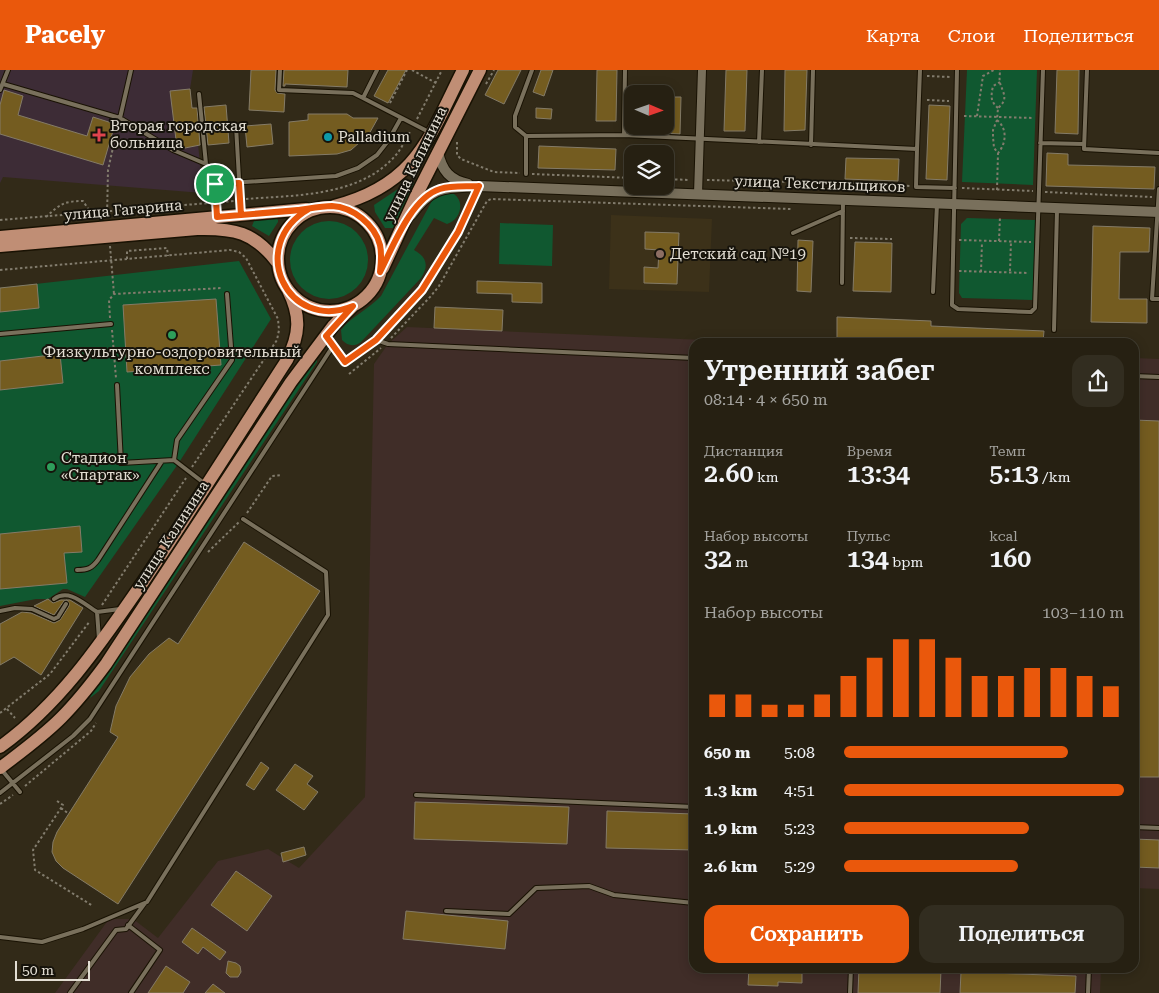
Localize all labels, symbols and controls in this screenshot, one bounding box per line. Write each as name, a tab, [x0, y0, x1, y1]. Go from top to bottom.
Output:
text: Pacely	[25, 21, 105, 49]
text: Карта	[866, 25, 920, 46]
text: Слои	[948, 25, 995, 46]
text: Поделиться	[1023, 25, 1134, 46]
north arrow	[624, 85, 674, 135]
map controls	[624, 85, 674, 195]
street label: улица Калинина	[379, 103, 451, 225]
place label: Вторая городская больница	[110, 117, 247, 152]
marker: Вторая городская больница	[92, 128, 106, 142]
place label: Palladium	[338, 128, 410, 146]
marker: Palladium	[322, 131, 334, 143]
button: layers	[624, 145, 674, 195]
pin	[194, 163, 236, 205]
icon: arrive	[201, 170, 229, 198]
street label: улица Текстильщиков	[734, 172, 906, 196]
street label: улица Гагарина	[63, 196, 183, 224]
place label: Детский сад №19	[670, 245, 806, 263]
marker: Детский сад №19	[654, 248, 666, 260]
marker: Физкультурно-оздоровительный комплекс	[166, 329, 178, 341]
place label: Физкультурно-оздоровительный комплекс	[43, 343, 301, 378]
text: Утренний забег	[704, 354, 935, 387]
button: share	[1072, 355, 1124, 407]
text: 08:14 · 4 × 650 m	[704, 390, 828, 409]
text: Дистанция	[704, 443, 783, 459]
text: Время	[847, 443, 892, 459]
text: Темп	[989, 443, 1026, 459]
place label: Стадион «Спартак»	[61, 449, 140, 484]
text: 2.60	[704, 459, 753, 488]
text: 13:34	[847, 459, 910, 488]
text: 5:13	[989, 459, 1039, 488]
marker: Стадион «Спартак»	[45, 461, 57, 473]
text: km	[753, 469, 779, 485]
text: /km	[1039, 469, 1071, 485]
street label: улица Калинина	[129, 477, 213, 593]
text: Набор высоты	[704, 528, 808, 544]
text: Пульс	[847, 528, 890, 544]
text: kcal	[989, 528, 1018, 544]
text: 32	[704, 544, 732, 573]
text: 134	[847, 544, 889, 573]
text: 160	[989, 544, 1031, 573]
text: m	[732, 554, 748, 570]
text: bpm	[889, 554, 923, 570]
text: Набор высоты	[704, 603, 823, 622]
text: 103–110 m	[1042, 603, 1124, 622]
text: 650 m	[704, 743, 750, 762]
text: 5:08	[784, 743, 815, 762]
text: 1.3 km	[704, 781, 757, 800]
text: 4:51	[784, 781, 815, 800]
text: 1.9 km	[704, 819, 757, 838]
text: 5:23	[784, 819, 815, 838]
text: 2.6 km	[704, 857, 757, 876]
text: 5:29	[784, 857, 815, 876]
button: Сохранить	[704, 905, 909, 963]
button: Поделиться	[919, 905, 1124, 963]
scale bar	[15, 958, 90, 981]
text: 50 m	[22, 962, 54, 978]

